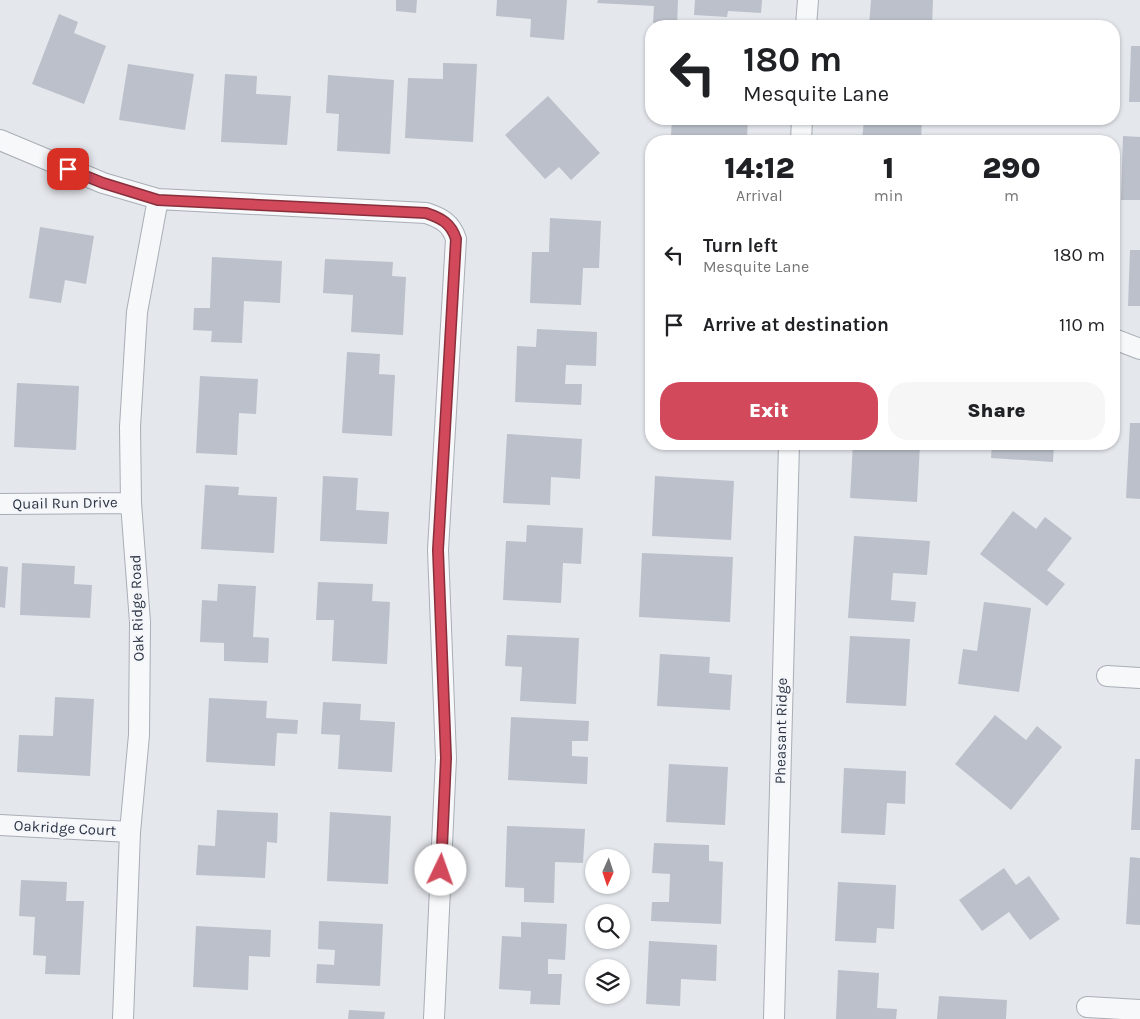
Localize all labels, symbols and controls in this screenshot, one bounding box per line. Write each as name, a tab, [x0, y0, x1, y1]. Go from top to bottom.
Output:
text: 180 m	[743, 39, 842, 80]
icon: left	[660, 40, 725, 105]
text: Mesquite Lane	[743, 81, 889, 107]
pin	[47, 148, 89, 190]
text: 14:12	[724, 150, 795, 186]
text: 1	[883, 150, 894, 186]
text: 290	[982, 150, 1041, 186]
icon: arrive	[54, 155, 82, 183]
text: Arrival	[736, 186, 783, 205]
text: min	[874, 186, 903, 205]
text: m	[1004, 186, 1019, 205]
text: Turn left	[703, 235, 778, 257]
icon: left	[660, 241, 688, 269]
text: 180 m	[1053, 244, 1105, 266]
text: Mesquite Lane	[703, 257, 809, 276]
icon: arrive	[660, 311, 688, 339]
text: Arrive at destination	[703, 314, 889, 336]
text: 110 m	[1059, 314, 1105, 336]
button: Exit	[660, 382, 878, 440]
button: Share	[888, 382, 1105, 440]
street label: Quail Run Drive	[12, 493, 118, 513]
street label: Oak Ridge Road	[126, 554, 148, 662]
street label: Pheasant Ridge	[771, 678, 791, 784]
street label: Oakridge Court	[13, 816, 117, 840]
position arrow	[414, 843, 466, 895]
north arrow	[585, 849, 630, 894]
map controls	[585, 849, 630, 1004]
button: search	[585, 904, 630, 949]
button: layers	[585, 959, 630, 1004]

